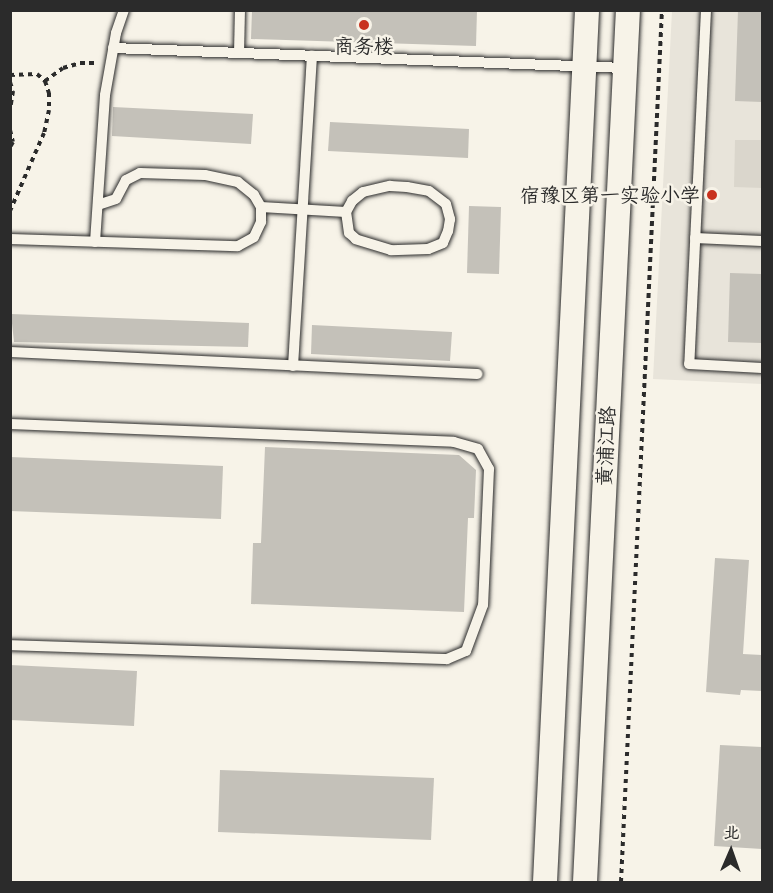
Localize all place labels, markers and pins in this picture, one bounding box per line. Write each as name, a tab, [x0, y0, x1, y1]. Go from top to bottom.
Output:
marker: 商务楼	[357, 18, 371, 32]
place label: 商务楼	[334, 34, 394, 58]
place label: 宿豫区第一实验小学	[520, 183, 700, 207]
marker: 宿豫区第一实验小学	[705, 188, 719, 202]

